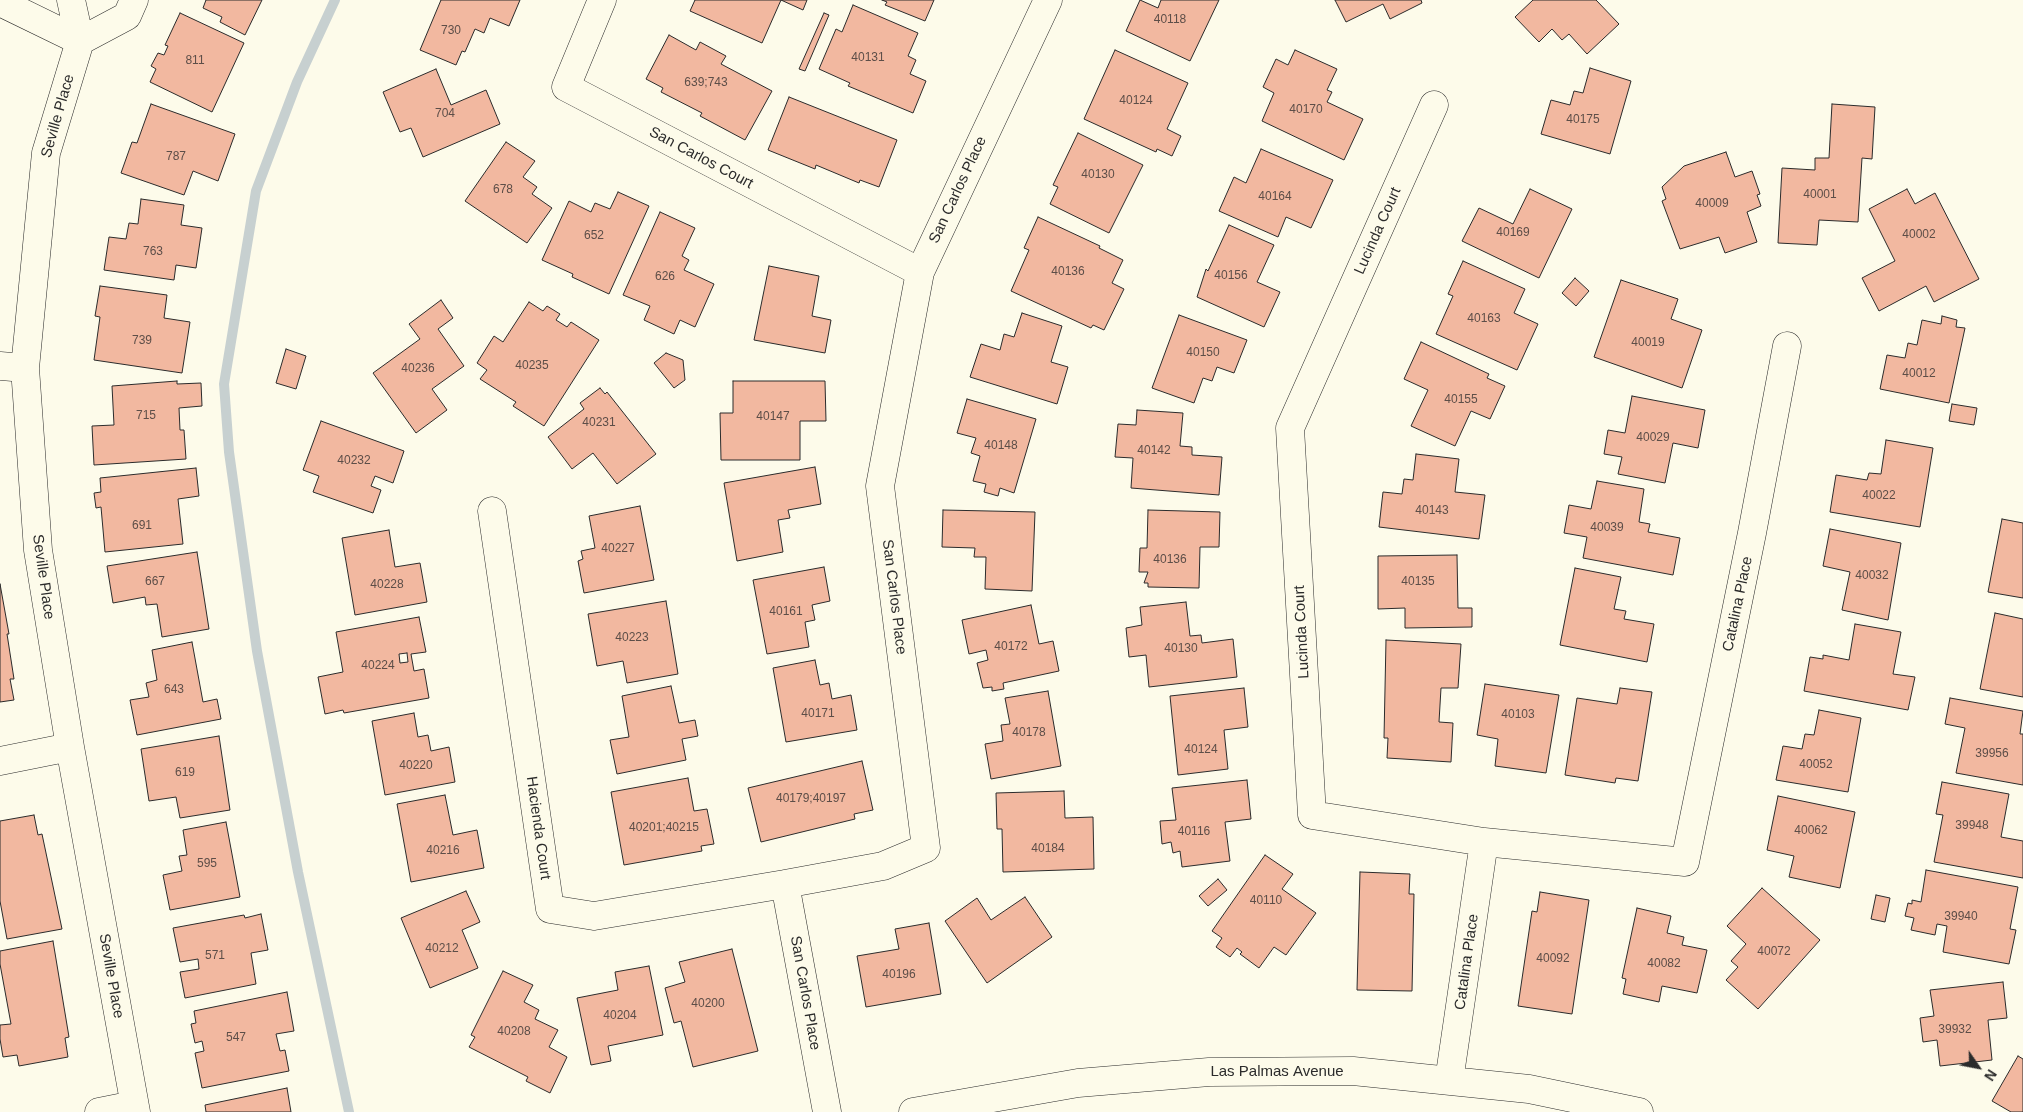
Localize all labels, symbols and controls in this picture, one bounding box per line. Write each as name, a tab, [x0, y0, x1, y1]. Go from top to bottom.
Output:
house number: 40118	[1154, 13, 1186, 27]
house number: 730	[441, 24, 461, 38]
house number: 40131	[851, 51, 885, 65]
house number: 811	[185, 54, 205, 68]
street label: Seville Place	[38, 72, 78, 160]
house number: 639;743	[684, 76, 728, 90]
house number: 40124	[1119, 94, 1153, 108]
house number: 40170	[1289, 103, 1323, 117]
house number: 704	[435, 107, 455, 121]
house number: 40175	[1566, 113, 1600, 127]
street label: San Carlos Court	[646, 123, 756, 193]
street label: San Carlos Place	[925, 134, 991, 246]
house number: 787	[166, 150, 186, 164]
house number: 40130	[1081, 168, 1115, 182]
house number: 678	[493, 183, 513, 197]
street label: Lucinda Court	[1351, 185, 1405, 277]
house number: 40001	[1803, 188, 1837, 202]
house number: 40164	[1258, 190, 1292, 204]
house number: 40009	[1695, 197, 1729, 211]
house number: 40169	[1496, 226, 1530, 240]
house number: 40002	[1902, 228, 1936, 242]
house number: 652	[584, 229, 604, 243]
house number: 763	[143, 245, 163, 259]
house number: 40136	[1051, 265, 1085, 279]
house number: 40156	[1214, 269, 1248, 283]
house number: 626	[655, 270, 675, 284]
house number: 40163	[1467, 312, 1501, 326]
house number: 739	[132, 334, 152, 348]
house number: 40019	[1631, 336, 1665, 350]
house number: 40150	[1186, 346, 1220, 360]
house number: 40235	[515, 359, 549, 373]
house number: 40236	[401, 362, 435, 376]
house number: 40012	[1902, 367, 1936, 381]
house number: 40155	[1444, 393, 1478, 407]
house number: 715	[136, 409, 156, 423]
house number: 40147	[756, 410, 790, 424]
house number: 40231	[582, 416, 616, 430]
house number: 40029	[1636, 431, 1670, 445]
house number: 40148	[984, 439, 1018, 453]
house number: 40142	[1137, 444, 1171, 458]
house number: 40232	[337, 454, 371, 468]
house number: 40022	[1862, 489, 1896, 503]
house number: 40143	[1415, 504, 1449, 518]
house number: 691	[132, 519, 152, 533]
house number: 40039	[1590, 521, 1624, 535]
street label: Seville Place	[28, 533, 58, 621]
street label: San Carlos Place	[878, 538, 910, 656]
house number: 40227	[601, 542, 635, 556]
house number: 40136	[1153, 553, 1187, 567]
street label: Catalina Place	[1719, 555, 1757, 653]
house number: 40032	[1855, 569, 1889, 583]
house number: 667	[145, 575, 165, 589]
house number: 40135	[1401, 575, 1435, 589]
house number: 40228	[370, 578, 404, 592]
street label: Lucinda Court	[1291, 585, 1313, 679]
house number: 40161	[769, 605, 803, 619]
house number: 40223	[615, 631, 649, 645]
house number: 40172	[994, 640, 1028, 654]
house number: 40130	[1164, 642, 1198, 656]
house number: 40224	[361, 659, 395, 673]
house number: 643	[164, 683, 184, 697]
house number: 40171	[801, 707, 835, 721]
house number: 40103	[1501, 708, 1535, 722]
house number: 40178	[1012, 726, 1046, 740]
house number: 40124	[1184, 743, 1218, 757]
house number: 39956	[1975, 747, 2009, 761]
house number: 40052	[1799, 758, 1833, 772]
house number: 40220	[399, 759, 433, 773]
house number: 619	[175, 766, 195, 780]
street label: Hacienda Court	[522, 775, 554, 881]
house number: 40179;40197	[776, 792, 846, 806]
house number: 39948	[1955, 819, 1989, 833]
house number: 40201;40215	[629, 821, 699, 835]
house number: 40062	[1794, 824, 1828, 838]
house number: 40116	[1178, 825, 1210, 839]
house number: 40184	[1031, 842, 1065, 856]
house number: 40216	[426, 844, 460, 858]
house number: 595	[197, 857, 217, 871]
house number: 40110	[1250, 894, 1282, 908]
house number: 39940	[1944, 910, 1978, 924]
street label: Catalina Place	[1451, 913, 1483, 1011]
street label: Seville Place	[95, 932, 127, 1020]
street label: San Carlos Place	[786, 934, 824, 1052]
house number: 40212	[425, 942, 459, 956]
house number: 40072	[1757, 945, 1791, 959]
house number: 571	[205, 949, 225, 963]
house number: 40092	[1536, 952, 1570, 966]
house number: 40082	[1647, 957, 1681, 971]
house number: 40196	[882, 968, 916, 982]
house number: 40200	[691, 997, 725, 1011]
house number: 40204	[603, 1009, 637, 1023]
house number: 39932	[1938, 1023, 1972, 1037]
house number: 40208	[497, 1025, 531, 1039]
house number: 547	[226, 1031, 246, 1045]
north arrow	[1953, 1042, 2003, 1092]
street label: Las Palmas Avenue	[1210, 1063, 1344, 1081]
text: N	[1981, 1067, 2000, 1084]

